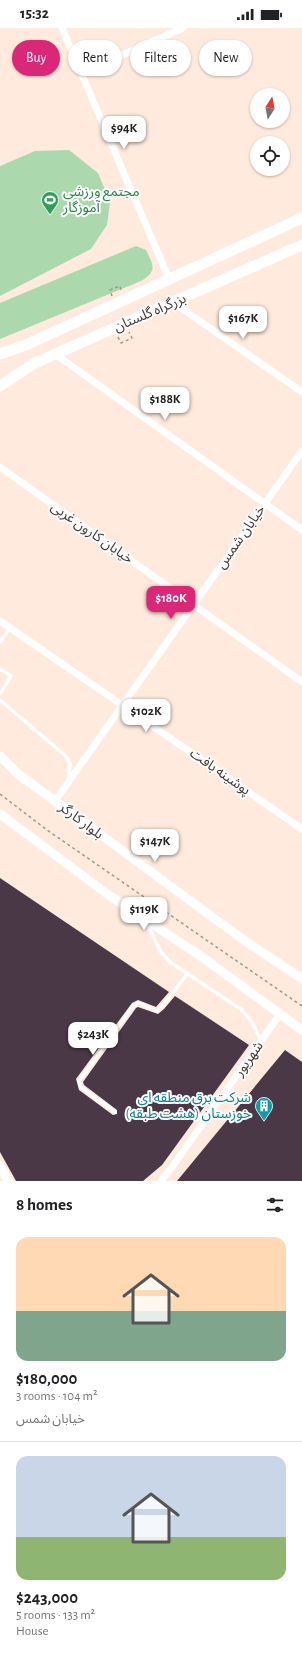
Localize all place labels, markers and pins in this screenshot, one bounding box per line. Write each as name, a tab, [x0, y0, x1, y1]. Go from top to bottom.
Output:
pin: $94K	[100, 116, 148, 150]
place label: مجتمع ورزشی آموزگار	[62, 185, 140, 216]
sports icon: مجتمع ورزشی آموزگار	[40, 190, 60, 215]
pin: $167K	[215, 306, 271, 340]
pin: $188K	[137, 387, 193, 421]
pin: $180K	[143, 586, 199, 620]
pin: $102K	[118, 699, 174, 733]
pin: $147K	[127, 829, 183, 863]
pin: $119K	[116, 897, 172, 931]
pin: $243K	[65, 1022, 121, 1056]
place label: شرکت برق منطقه ای خوزستان (هشت طبقه)	[125, 1091, 251, 1122]
building icon: شرکت برق منطقه ای خوزستان (هشت طبقه)	[254, 1096, 274, 1121]

